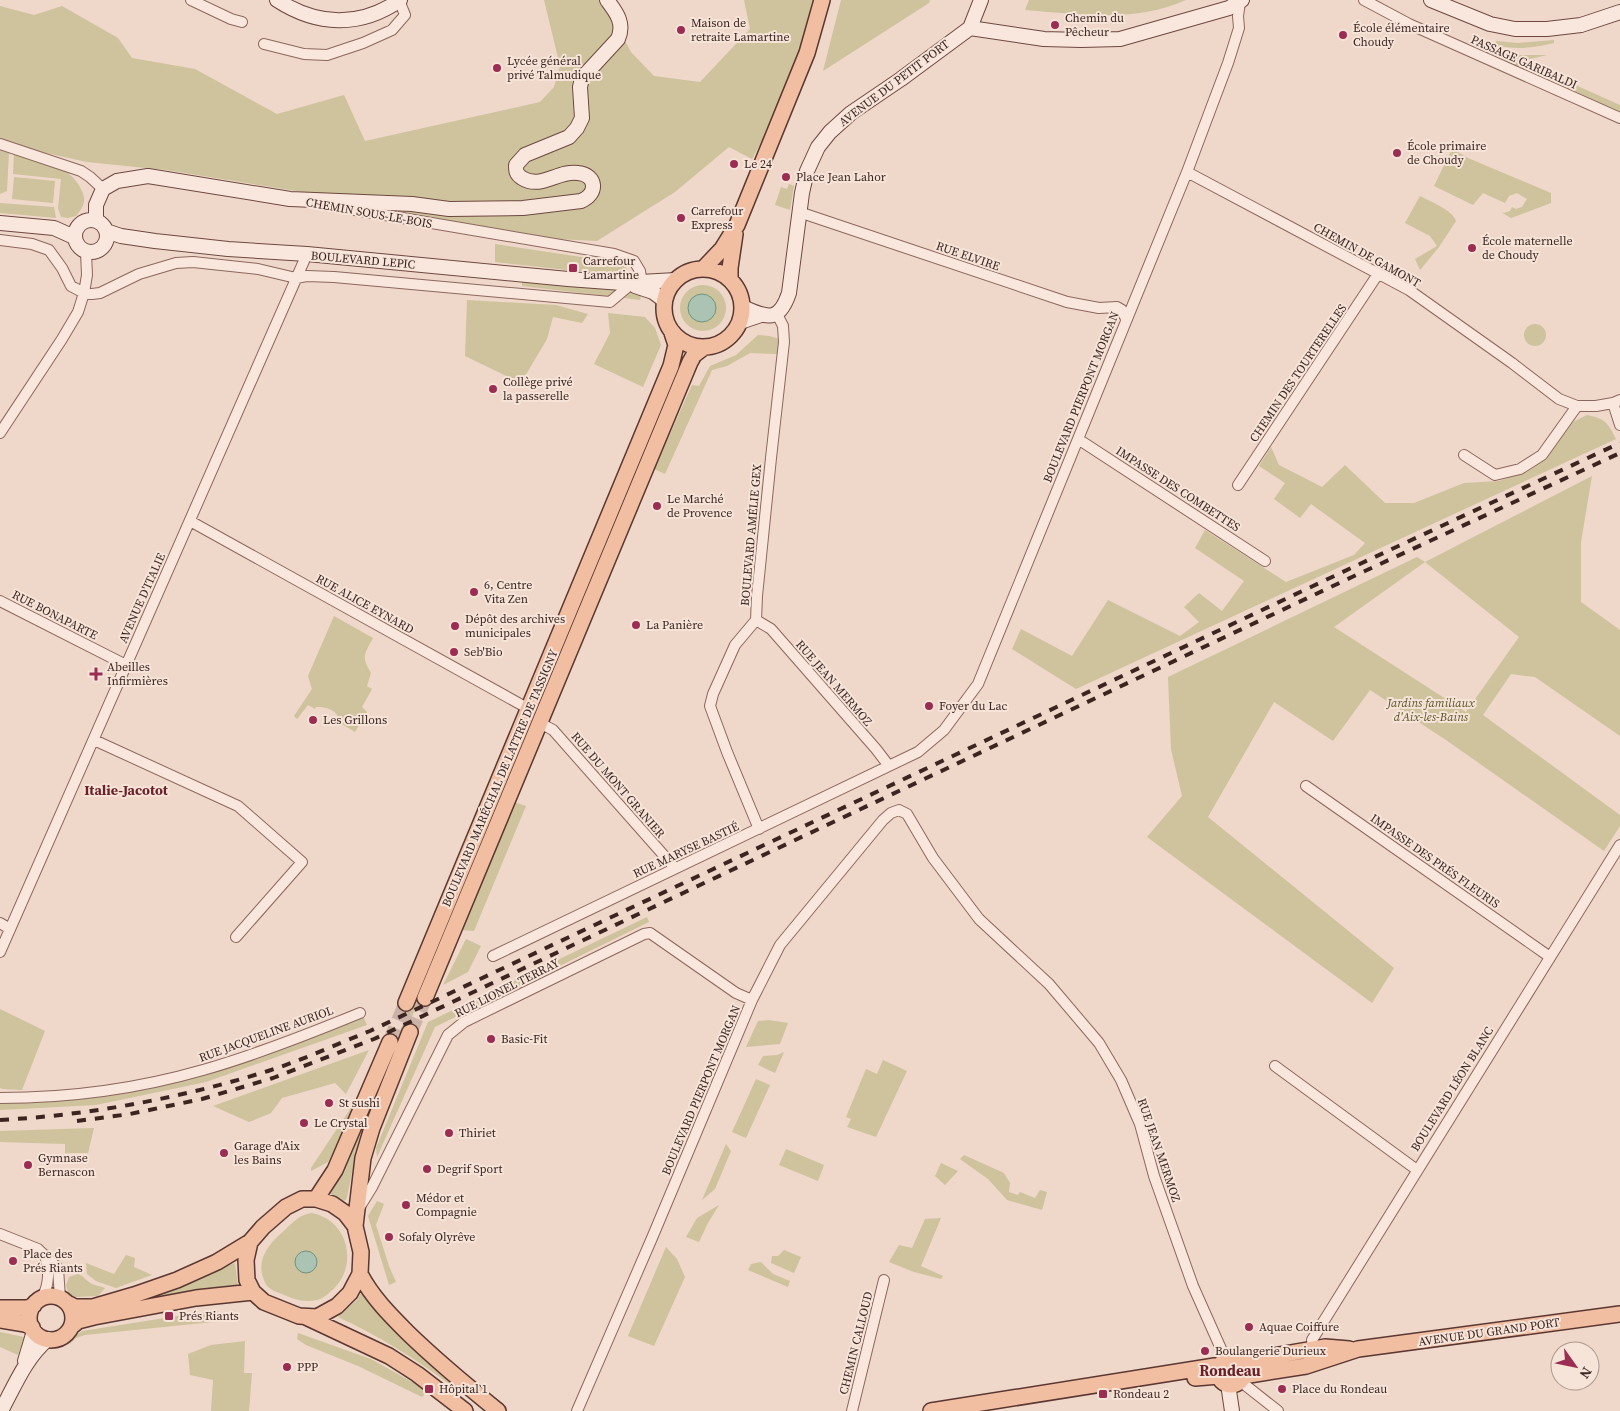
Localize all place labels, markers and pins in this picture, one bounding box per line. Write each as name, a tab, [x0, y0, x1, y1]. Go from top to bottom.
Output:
place label: Chemin du Pêcheur	[1065, 10, 1124, 40]
place label: Maison de retraite Lamartine	[691, 15, 790, 45]
marker: Chemin du Pêcheur	[1049, 19, 1061, 31]
place label: École élémentaire Choudy	[1353, 20, 1450, 50]
marker: Maison de retraite Lamartine	[675, 24, 687, 36]
marker: École élémentaire Choudy	[1337, 29, 1349, 41]
place label: Lycée général privé Talmudique	[507, 53, 601, 83]
marker: Lycée général privé Talmudique	[491, 62, 503, 74]
place label: École primaire de Choudy	[1407, 138, 1486, 168]
marker: École primaire de Choudy	[1391, 147, 1403, 159]
place label: Le 24	[744, 156, 772, 172]
marker: Le 24	[728, 158, 740, 170]
place label: Place Jean Lahor	[796, 169, 886, 185]
marker: Place Jean Lahor	[780, 171, 792, 183]
place label: Carrefour Express	[691, 203, 743, 233]
marker: Carrefour Express	[675, 212, 687, 224]
place label: École maternelle de Choudy	[1482, 233, 1573, 263]
marker: École maternelle de Choudy	[1466, 242, 1478, 254]
place label: Carrefour Lamartine	[583, 253, 639, 283]
marker: Carrefour Lamartine	[567, 262, 579, 274]
place label: Collège privé la passerelle	[503, 374, 573, 404]
marker: Collège privé la passerelle	[487, 383, 499, 395]
place label: Le Marché de Provence	[667, 491, 732, 521]
marker: Le Marché de Provence	[651, 500, 663, 512]
place label: 6, Centre Vita Zen	[484, 577, 532, 607]
marker: 6, Centre Vita Zen	[468, 586, 480, 598]
place label: Dépôt des archives municipales	[465, 611, 565, 641]
place label: La Panière	[646, 617, 703, 633]
marker: La Panière	[630, 619, 642, 631]
marker: Dépôt des archives municipales	[449, 620, 461, 632]
place label: Seb'Bio	[464, 644, 503, 660]
marker: Seb'Bio	[448, 646, 460, 658]
place label: Abeilles Infirmières	[107, 659, 168, 689]
marker: Abeilles Infirmières	[89, 667, 103, 681]
place label: Foyer du Lac	[939, 698, 1008, 714]
marker: Foyer du Lac	[923, 700, 935, 712]
place label: Les Grillons	[323, 712, 387, 728]
marker: Les Grillons	[307, 714, 319, 726]
place label: Basic-Fit	[501, 1031, 547, 1047]
marker: Basic-Fit	[485, 1033, 497, 1045]
place label: St sushi	[339, 1095, 380, 1111]
marker: St sushi	[323, 1097, 335, 1109]
place label: Le Crystal	[314, 1115, 368, 1131]
marker: Le Crystal	[298, 1117, 310, 1129]
place label: Thiriet	[459, 1125, 496, 1141]
marker: Thiriet	[443, 1127, 455, 1139]
place label: Garage d'Aix les Bains	[234, 1138, 300, 1168]
marker: Garage d'Aix les Bains	[218, 1147, 230, 1159]
place label: Gymnase Bernascon	[38, 1150, 95, 1180]
marker: Gymnase Bernascon	[22, 1159, 34, 1171]
place label: Degrif Sport	[437, 1161, 502, 1177]
marker: Degrif Sport	[421, 1163, 433, 1175]
place label: Médor et Compagnie	[416, 1190, 477, 1220]
marker: Médor et Compagnie	[400, 1199, 412, 1211]
place label: Sofaly Olyrêve	[399, 1229, 475, 1245]
marker: Sofaly Olyrêve	[383, 1231, 395, 1243]
place label: Place des Prés Riants	[23, 1246, 83, 1276]
marker: Place des Prés Riants	[7, 1255, 19, 1267]
place label: Prés Riants	[179, 1308, 239, 1324]
marker: Prés Riants	[163, 1310, 175, 1322]
place label: Aquae Coiffure	[1259, 1319, 1339, 1335]
marker: Aquae Coiffure	[1243, 1321, 1255, 1333]
place label: Boulangerie Durieux	[1215, 1343, 1327, 1359]
marker: Boulangerie Durieux	[1199, 1345, 1211, 1357]
place label: PPP	[297, 1359, 318, 1375]
marker: PPP	[281, 1361, 293, 1373]
place label: Hôpital 1	[439, 1381, 488, 1397]
place label: Place du Rondeau	[1292, 1381, 1387, 1397]
marker: Hôpital 1	[423, 1383, 435, 1395]
marker: Place du Rondeau	[1276, 1383, 1288, 1395]
place label: Rondeau 2	[1113, 1386, 1169, 1402]
marker: Rondeau 2	[1097, 1388, 1109, 1400]

